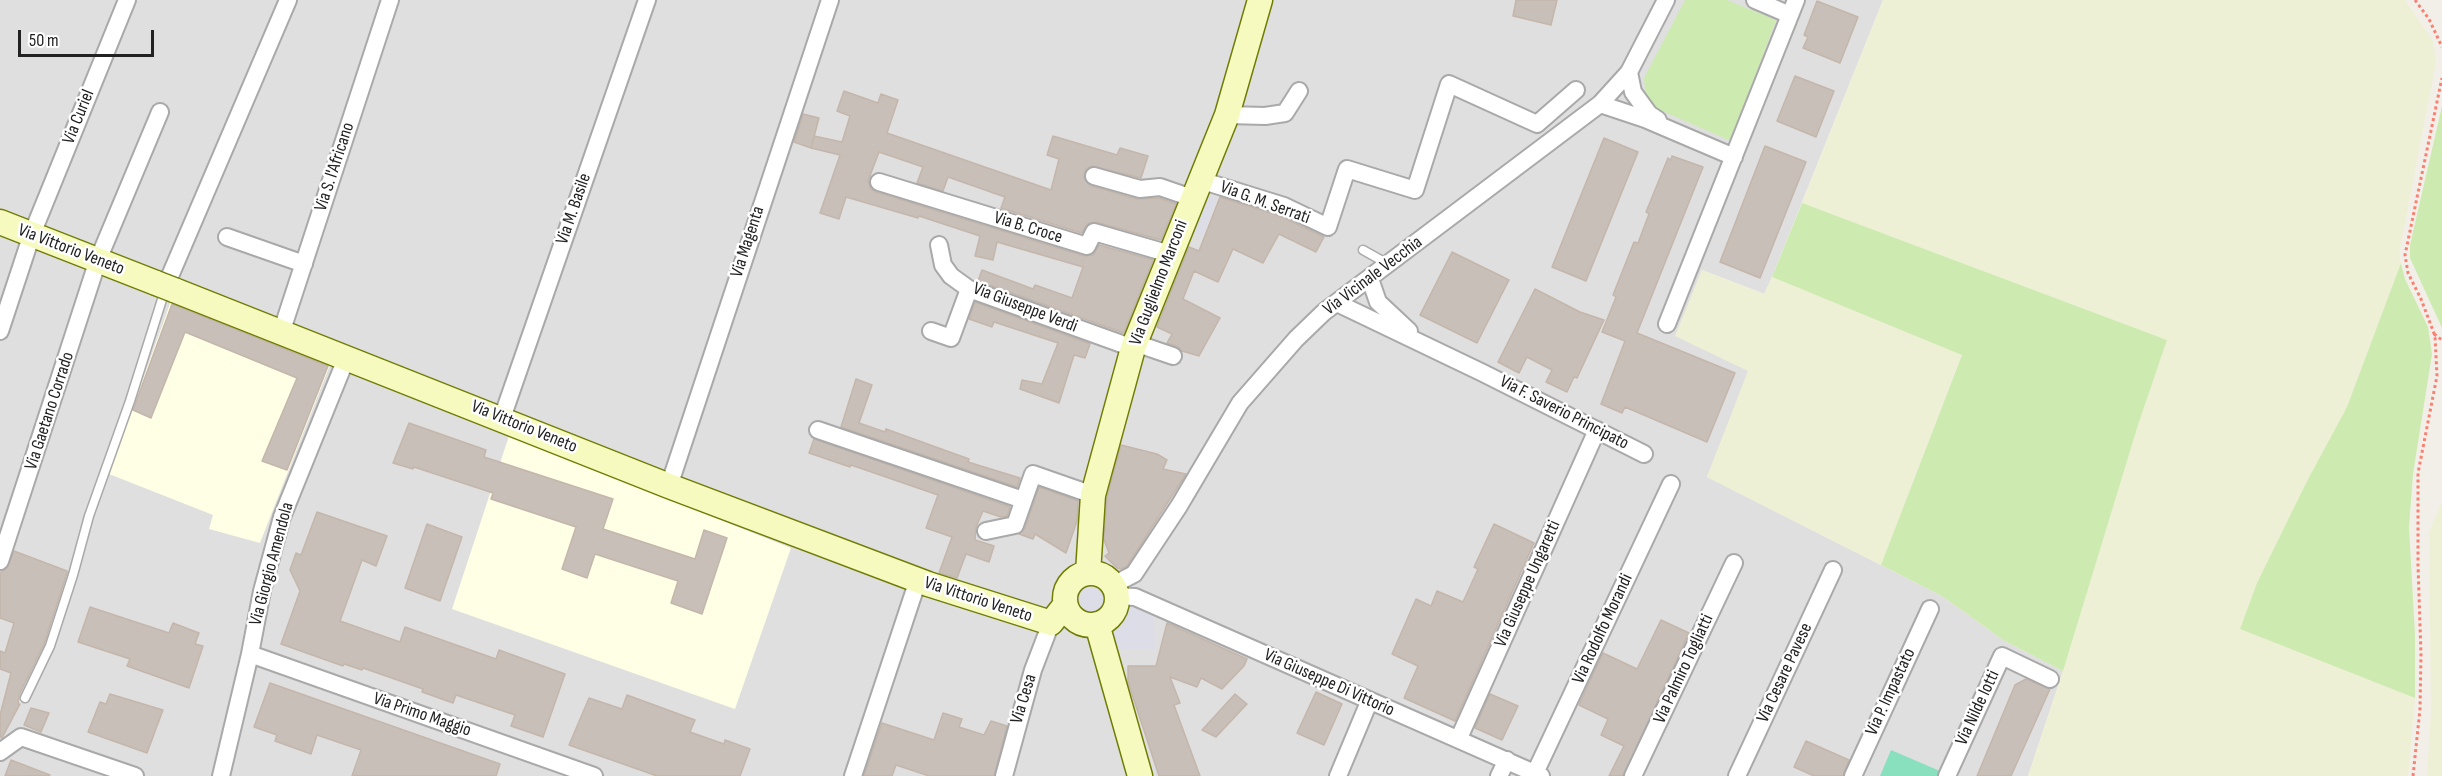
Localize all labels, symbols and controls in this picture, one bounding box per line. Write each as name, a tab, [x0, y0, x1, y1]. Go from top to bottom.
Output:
scale bar	[21, 18, 158, 56]
text: 50 m	[29, 30, 59, 51]
street label: Via Curiel	[58, 87, 100, 147]
street label: Via S. l'Africano	[311, 120, 359, 214]
street label: Via M. Basile	[552, 171, 596, 247]
street label: Via G. M. Serrati	[1217, 177, 1313, 229]
street label: Via Magenta	[726, 204, 770, 280]
street label: Via B. Croce	[991, 207, 1065, 249]
street label: Via Guglielmo Marconi	[1125, 217, 1193, 349]
street label: Via Vittorio Veneto	[15, 220, 127, 280]
street label: Via Vicinale Vecchia	[1319, 232, 1427, 320]
street label: Via Giuseppe Verdi	[970, 278, 1080, 338]
street label: Via Gaetano Corrado	[21, 349, 79, 473]
street label: Via F. Saverio Principato	[1496, 371, 1632, 455]
street label: Via Vittorio Veneto	[468, 396, 580, 458]
street label: Via Giorgio Amendola	[245, 500, 299, 628]
street label: Via Giuseppe Ungaretti	[1490, 517, 1566, 651]
street label: Via Rodolfo Morandi	[1568, 571, 1638, 687]
street label: Via Vittorio Veneto	[921, 572, 1035, 628]
street label: Via Palmiro Togliatti	[1649, 611, 1719, 727]
street label: Via Cesare Pavese	[1753, 620, 1817, 726]
street label: Via Giuseppe Di Vittorio	[1260, 645, 1398, 721]
street label: Via P. Impastato	[1861, 645, 1921, 739]
street label: Via Nilde Iotti	[1951, 667, 2005, 749]
street label: Via Cesa	[1006, 672, 1042, 726]
street label: Via Primo Maggio	[370, 688, 474, 742]

